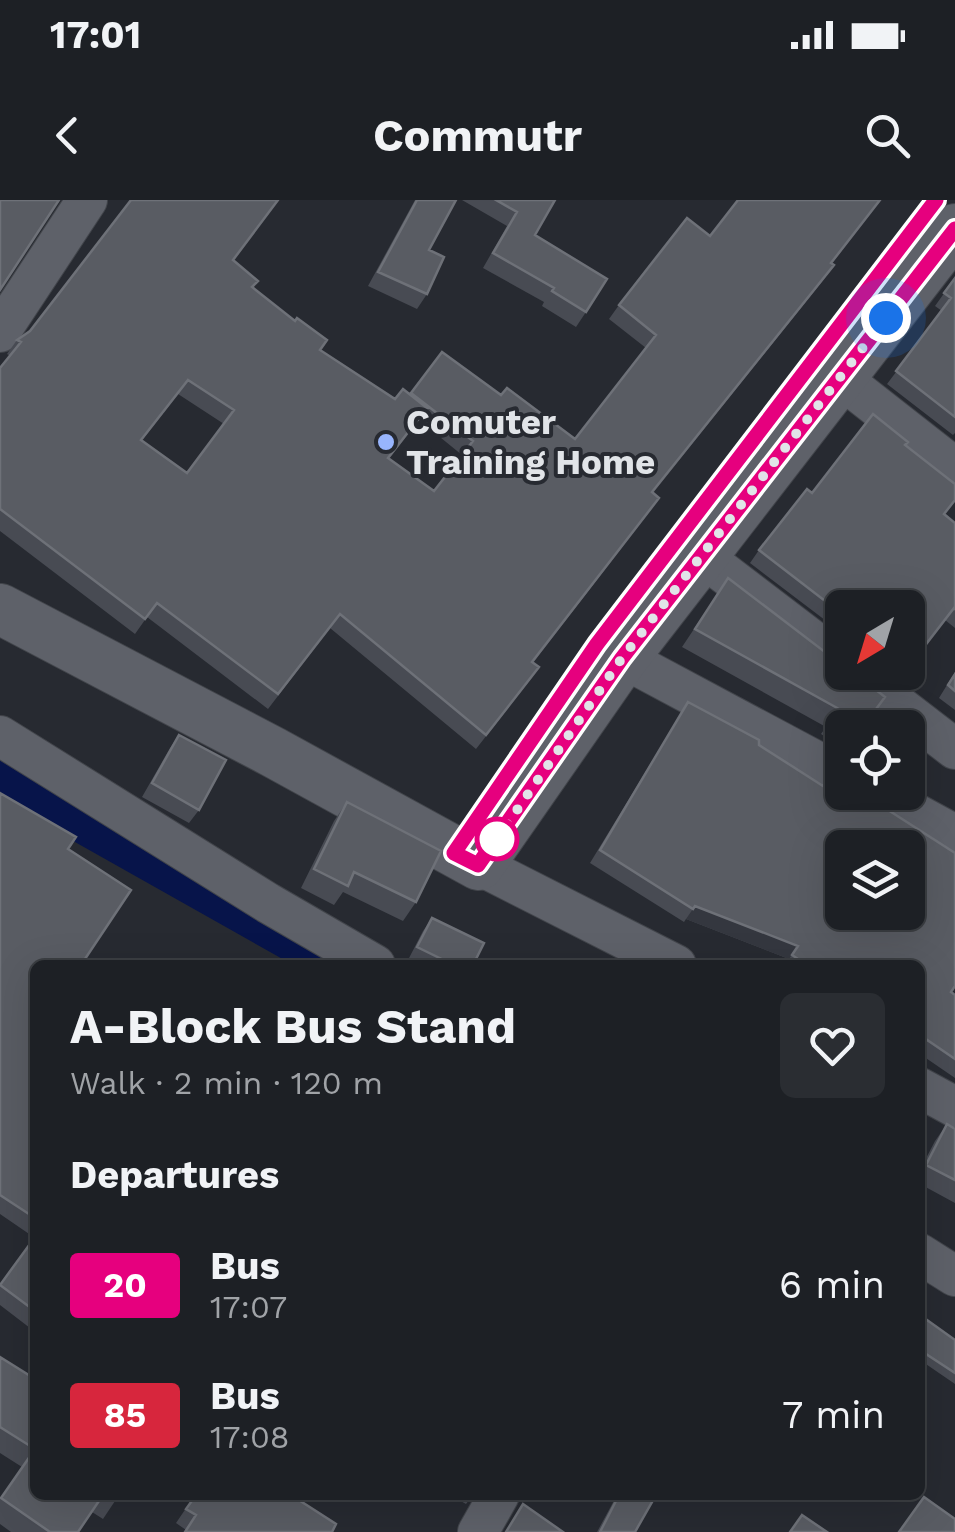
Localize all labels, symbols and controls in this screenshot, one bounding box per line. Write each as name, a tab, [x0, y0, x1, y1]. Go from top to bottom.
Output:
text: 17:01	[50, 13, 141, 57]
icon: back	[40, 108, 95, 163]
icon: search	[860, 108, 915, 163]
text: Commutr	[373, 109, 582, 162]
your location	[861, 293, 911, 343]
place label: Comuter Training Home	[406, 401, 655, 483]
marker: Comuter Training Home	[375, 431, 397, 453]
north arrow	[825, 590, 925, 690]
map controls	[825, 590, 925, 930]
button: locate	[825, 710, 925, 810]
unlabelled marker	[476, 818, 518, 860]
button: layers	[825, 830, 925, 930]
button: heart	[780, 993, 885, 1098]
text: A-Block Bus Stand	[70, 998, 516, 1055]
text: Walk · 2 min · 120 m	[70, 1064, 383, 1102]
text: Departures	[70, 1153, 279, 1197]
text: Bus	[210, 1244, 280, 1288]
text: 6 min	[779, 1263, 885, 1307]
text: 20	[103, 1264, 147, 1306]
text: 17:07	[210, 1288, 287, 1326]
text: Bus	[210, 1374, 280, 1418]
text: 7 min	[782, 1393, 885, 1437]
text: 85	[104, 1394, 146, 1436]
text: 17:08	[210, 1418, 290, 1456]

